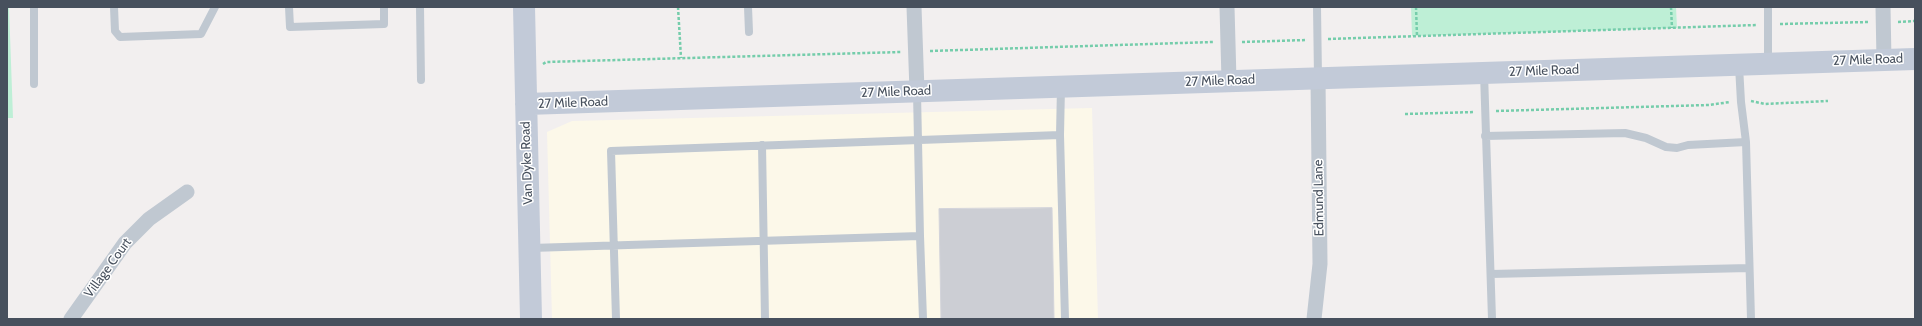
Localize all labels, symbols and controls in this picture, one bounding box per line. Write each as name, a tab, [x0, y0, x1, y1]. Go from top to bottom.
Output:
street label: 27 Mile Road	[1833, 51, 1903, 69]
street label: 27 Mile Road	[1509, 62, 1579, 80]
street label: 27 Mile Road	[1185, 72, 1255, 90]
street label: 27 Mile Road	[861, 83, 931, 101]
street label: 27 Mile Road	[538, 94, 608, 112]
street label: Van Dyke Road	[518, 121, 536, 205]
street label: Edmund Lane	[1311, 160, 1327, 236]
street label: Village Court	[81, 235, 135, 301]

